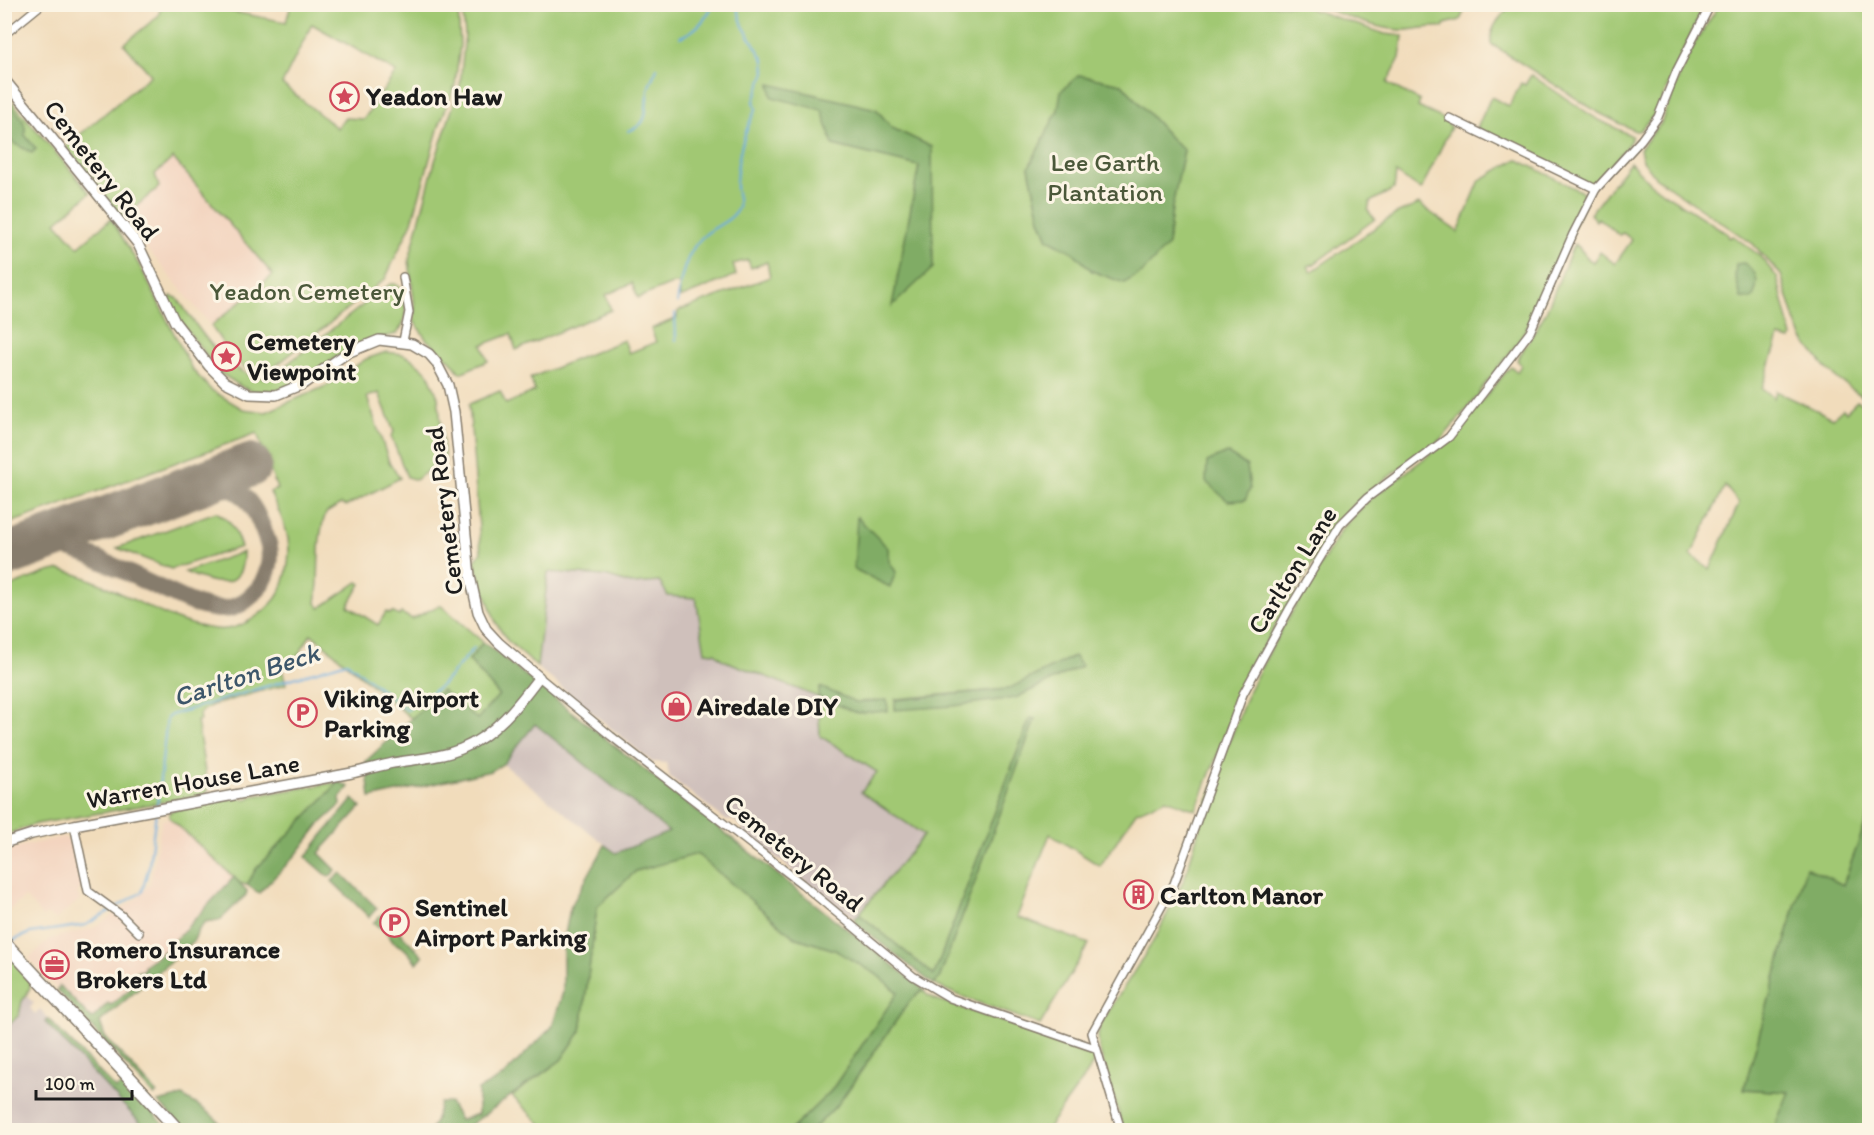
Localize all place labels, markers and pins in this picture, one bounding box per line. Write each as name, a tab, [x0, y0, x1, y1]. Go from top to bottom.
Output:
place icon: Yeadon Haw	[329, 80, 361, 112]
place label: Yeadon Haw	[365, 80, 503, 112]
place label: Cemetery Viewpoint	[247, 325, 356, 387]
place icon: Cemetery Viewpoint	[210, 340, 242, 372]
place label: Viking Airport Parking	[324, 682, 479, 744]
shop icon: Airedale DIY	[660, 690, 692, 722]
place label: Airedale DIY	[696, 690, 839, 722]
parking icon: Viking Airport Parking	[287, 697, 319, 729]
building icon: Carlton Manor	[1123, 879, 1155, 911]
place label: Carlton Manor	[1160, 879, 1324, 911]
place label: Sentinel Airport Parking	[414, 891, 588, 953]
parking icon: Sentinel Airport Parking	[378, 906, 410, 938]
place label: Romero Insurance Brokers Ltd	[76, 933, 280, 995]
office icon: Romero Insurance Brokers Ltd	[39, 948, 71, 980]

